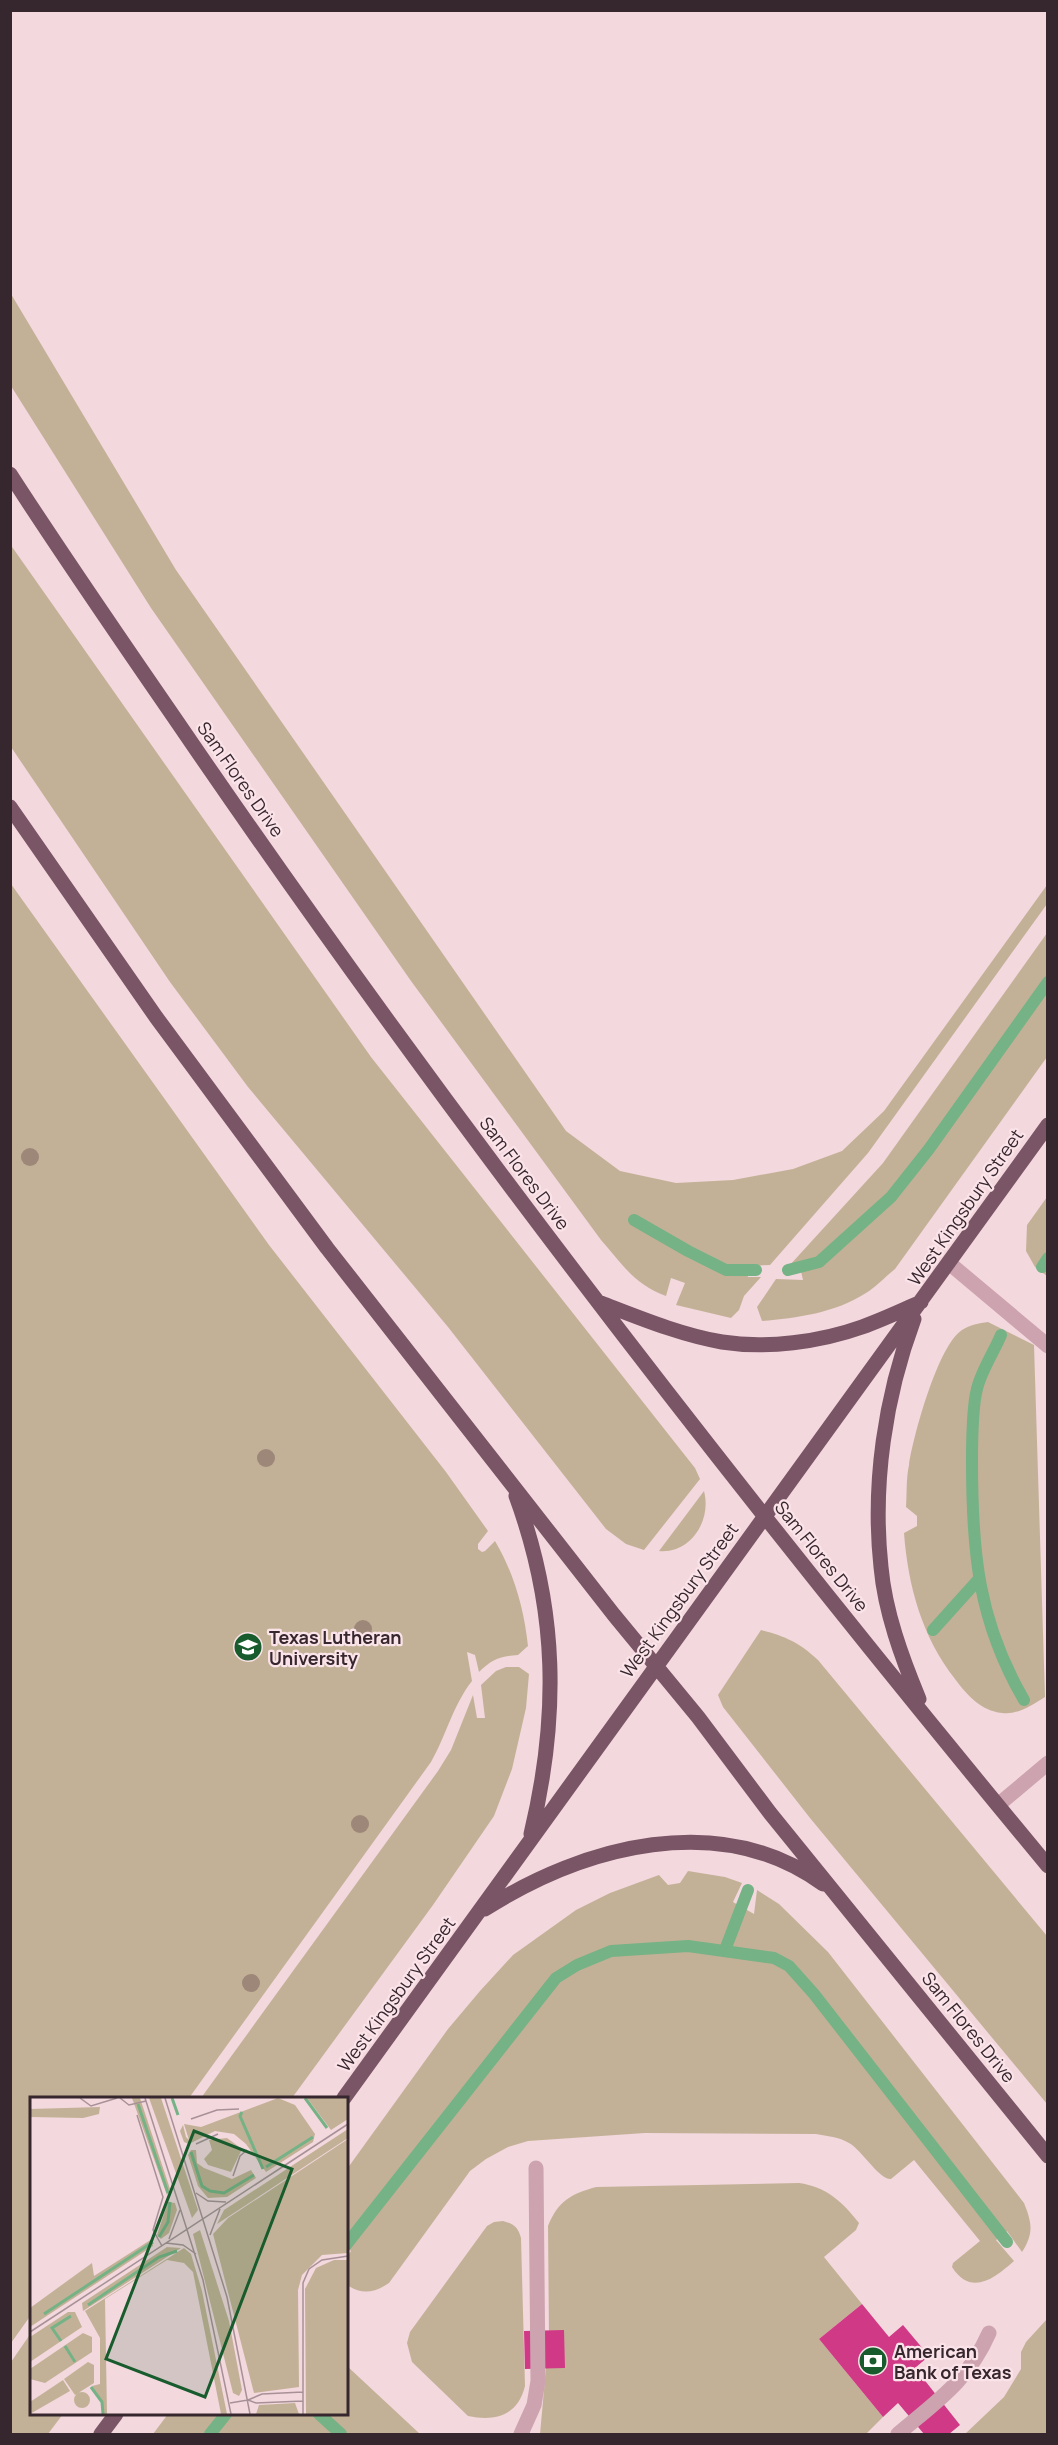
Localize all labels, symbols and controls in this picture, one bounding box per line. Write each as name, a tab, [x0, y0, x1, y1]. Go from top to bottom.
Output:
street label: Sam Flores Drive	[192, 716, 290, 842]
street label: Sam Flores Drive	[475, 1112, 575, 1234]
street label: West Kingsbury Street	[902, 1124, 1028, 1290]
street label: Sam Flores Drive	[770, 1496, 874, 1616]
street label: West Kingsbury Street	[615, 1518, 743, 1682]
place label: Texas Lutheran University	[269, 1625, 402, 1670]
school or university icon: Texas Lutheran University	[232, 1631, 264, 1663]
street label: West Kingsbury Street	[332, 1912, 460, 2076]
street label: Sam Flores Drive	[917, 1967, 1021, 2087]
inset map	[30, 2097, 348, 2415]
place label: American Bank of Texas	[894, 2339, 1012, 2384]
bank icon: American Bank of Texas	[857, 2345, 889, 2377]

